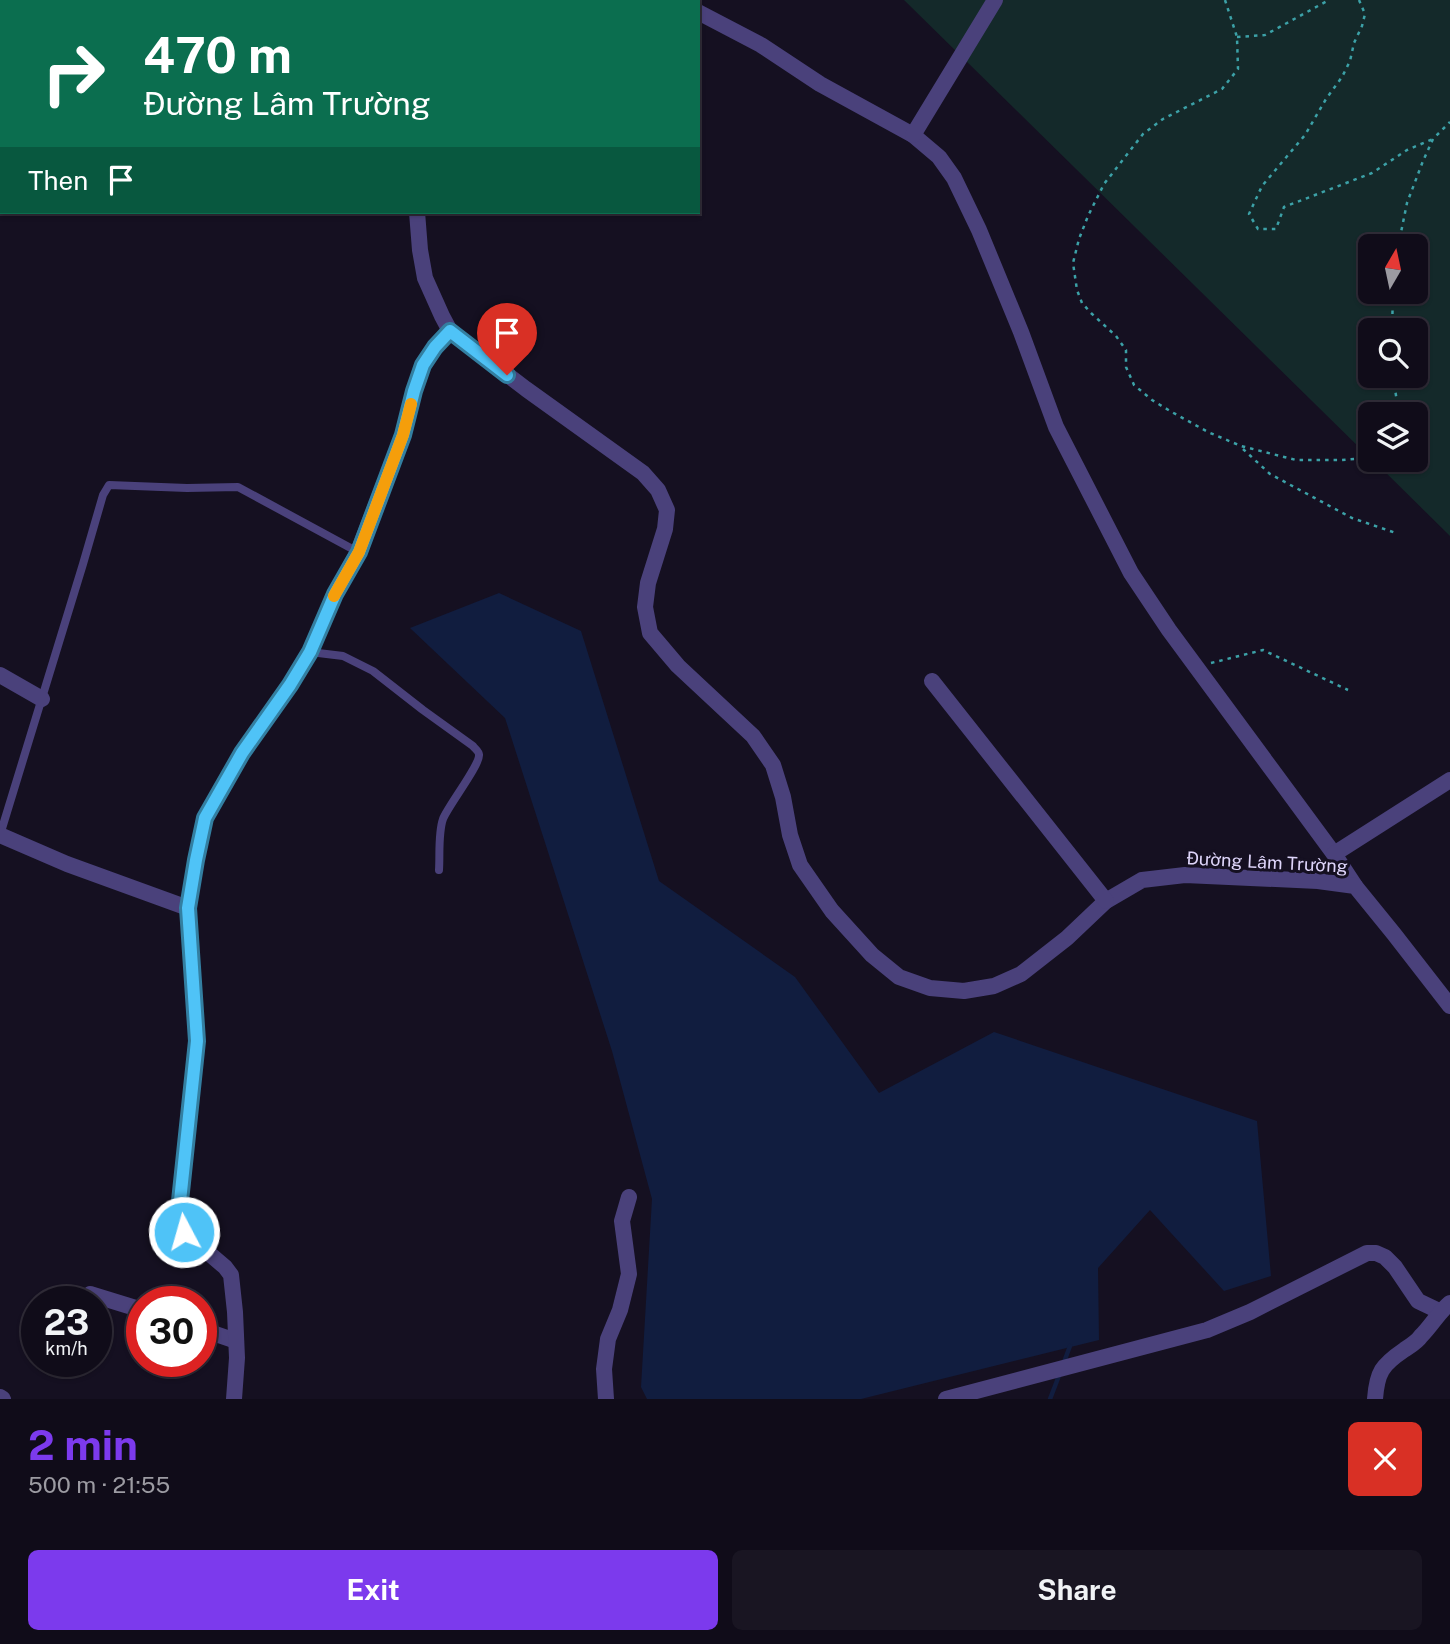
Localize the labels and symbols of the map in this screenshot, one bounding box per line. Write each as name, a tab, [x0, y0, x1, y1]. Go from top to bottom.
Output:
north arrow	[1358, 234, 1428, 304]
pin	[477, 303, 537, 375]
street label: Đường Lâm Trường	[1186, 847, 1348, 877]
position arrow	[147, 1195, 221, 1269]
speed limit sign: 30	[126, 1286, 217, 1377]

